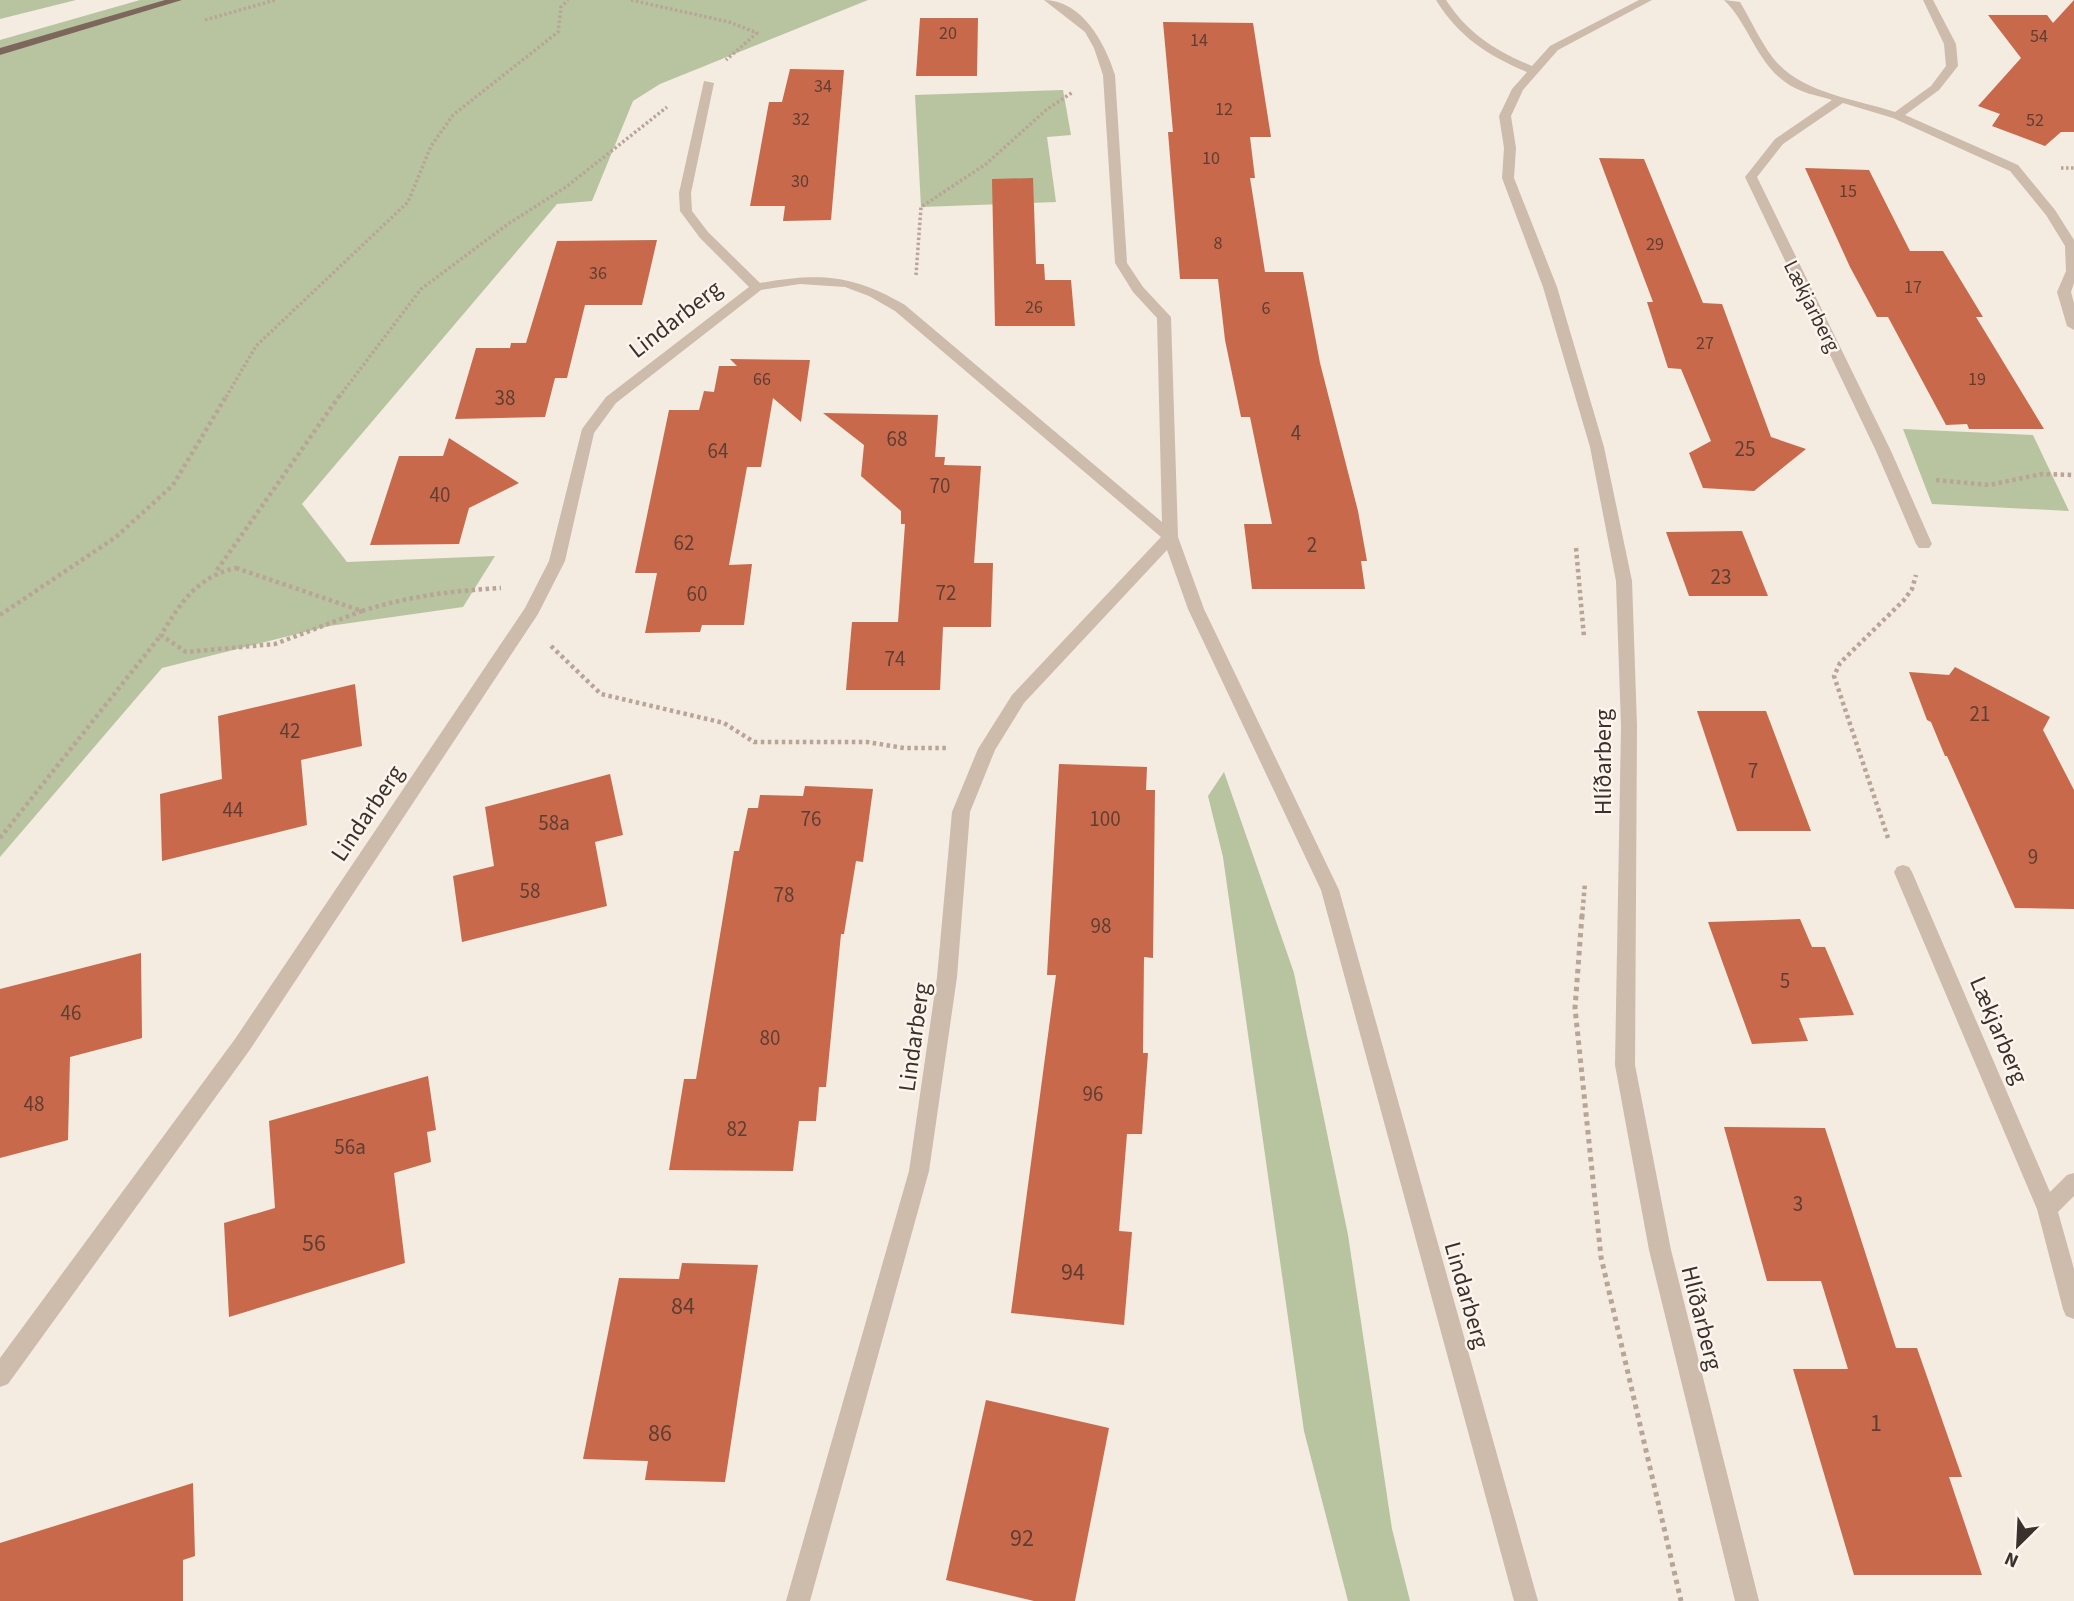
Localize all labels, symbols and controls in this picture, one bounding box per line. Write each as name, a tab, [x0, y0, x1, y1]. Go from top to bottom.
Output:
house number: 20	[939, 21, 957, 46]
house number: 54	[2030, 24, 2048, 49]
house number: 14	[1190, 28, 1208, 53]
house number: 34	[814, 74, 832, 99]
house number: 12	[1215, 97, 1233, 122]
house number: 32	[792, 107, 810, 132]
house number: 52	[2026, 108, 2044, 133]
house number: 10	[1202, 146, 1220, 171]
house number: 30	[791, 169, 809, 194]
house number: 15	[1839, 179, 1857, 204]
house number: 8	[1214, 231, 1223, 256]
house number: 29	[1646, 232, 1664, 257]
street label: Lækjarberg	[1776, 255, 1848, 357]
house number: 36	[589, 261, 607, 286]
street label: Lindarberg	[621, 272, 729, 367]
house number: 17	[1904, 275, 1922, 300]
house number: 26	[1025, 295, 1043, 320]
house number: 6	[1262, 296, 1271, 321]
house number: 27	[1696, 331, 1714, 356]
house number: 66	[753, 367, 771, 392]
house number: 19	[1968, 367, 1986, 392]
house number: 38	[495, 383, 515, 413]
house number: 4	[1291, 418, 1301, 448]
house number: 68	[887, 424, 907, 454]
house number: 25	[1735, 434, 1755, 464]
house number: 64	[708, 436, 728, 466]
house number: 70	[930, 471, 950, 501]
house number: 40	[430, 480, 450, 510]
house number: 62	[674, 528, 694, 558]
house number: 2	[1307, 530, 1317, 560]
house number: 23	[1711, 562, 1731, 592]
house number: 72	[936, 578, 956, 608]
house number: 60	[687, 579, 707, 609]
house number: 74	[885, 644, 905, 674]
house number: 21	[1970, 699, 1990, 729]
street label: Hlíðarberg	[1586, 709, 1621, 815]
house number: 42	[280, 716, 300, 746]
house number: 7	[1748, 756, 1758, 786]
street label: Lindarberg	[322, 758, 413, 869]
house number: 44	[223, 795, 243, 825]
house number: 76	[801, 804, 821, 834]
house number: 100	[1089, 804, 1121, 834]
house number: 58a	[538, 808, 570, 838]
house number: 9	[2028, 842, 2038, 872]
house number: 58	[520, 876, 540, 906]
house number: 78	[774, 880, 794, 910]
house number: 98	[1091, 911, 1111, 941]
house number: 5	[1780, 966, 1790, 996]
street label: Lækjarberg	[1960, 971, 2037, 1089]
street label: Lindarberg	[890, 980, 939, 1094]
house number: 46	[61, 998, 81, 1028]
house number: 80	[760, 1023, 780, 1053]
house number: 96	[1083, 1079, 1103, 1109]
house number: 48	[24, 1089, 44, 1119]
house number: 82	[727, 1114, 747, 1144]
house number: 56a	[334, 1132, 366, 1162]
house number: 3	[1793, 1189, 1803, 1219]
house number: 56	[302, 1226, 326, 1261]
street label: Lindarberg	[1435, 1238, 1498, 1353]
house number: 94	[1061, 1255, 1085, 1290]
street label: Hlíðarberg	[1672, 1262, 1731, 1374]
house number: 84	[671, 1289, 695, 1324]
house number: 1	[1870, 1406, 1882, 1441]
house number: 86	[648, 1416, 672, 1451]
north arrow	[1983, 1510, 2053, 1580]
house number: 92	[1010, 1521, 1034, 1556]
text: N	[2000, 1544, 2023, 1574]

